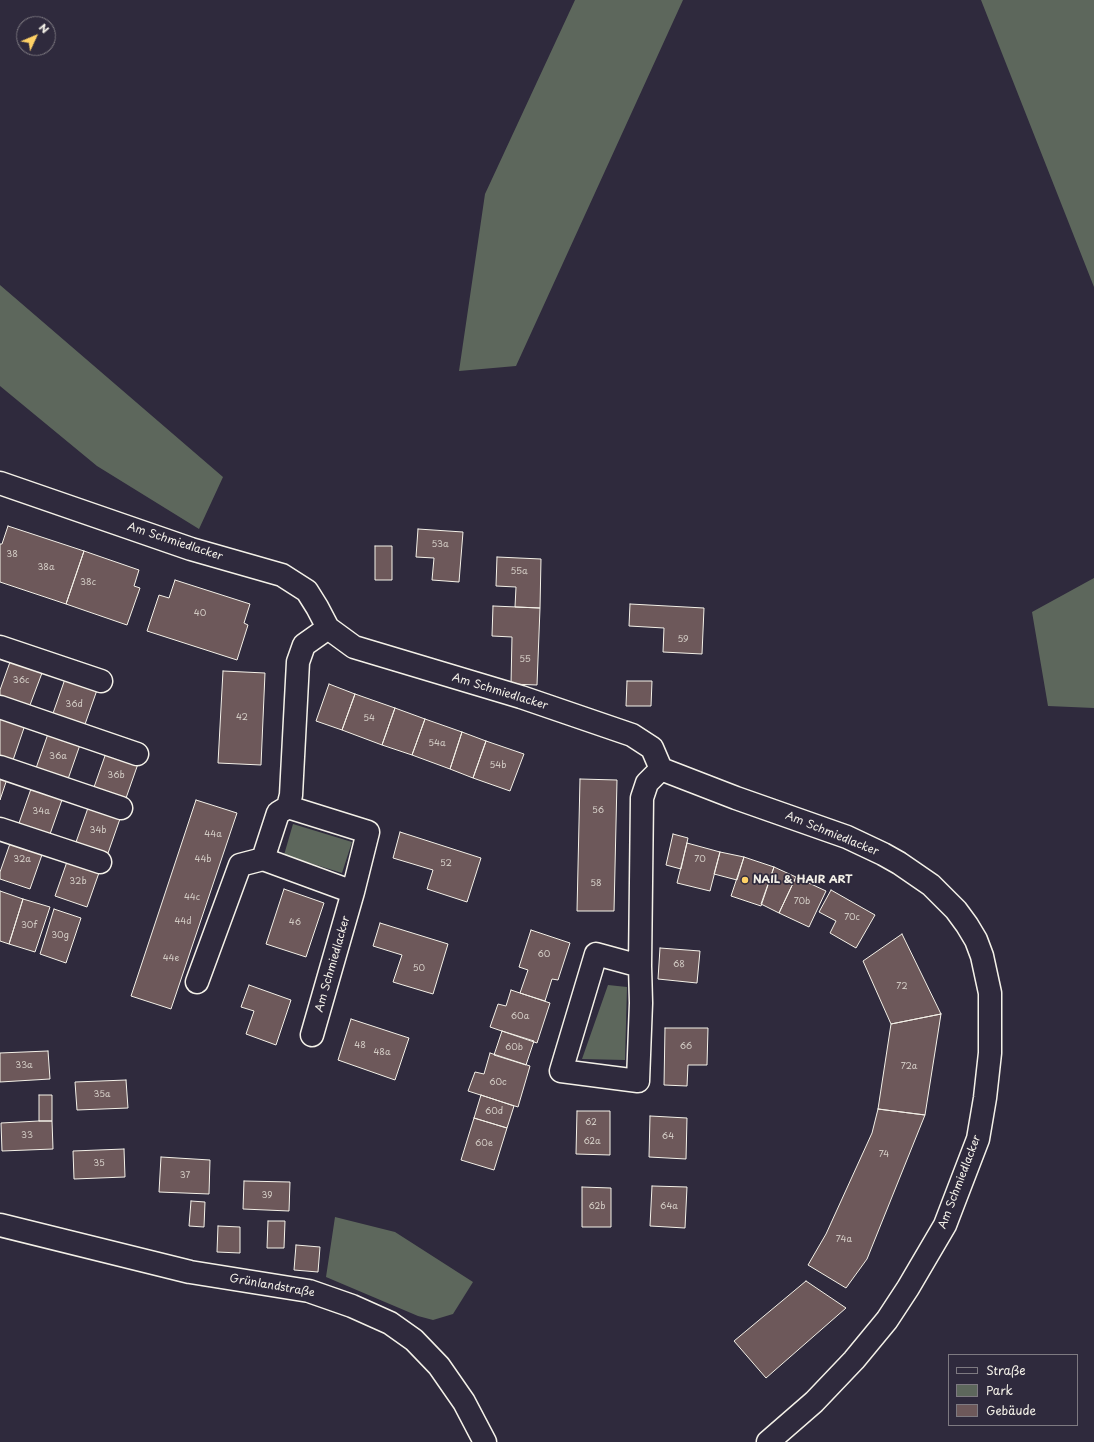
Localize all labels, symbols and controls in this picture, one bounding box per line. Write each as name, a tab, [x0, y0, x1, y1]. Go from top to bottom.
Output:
north arrow	[16, 16, 56, 56]
text: N	[35, 19, 53, 37]
street label: Am Schmiedlacker	[126, 520, 224, 564]
house number: 53a	[431, 540, 449, 550]
house number: 38	[6, 550, 18, 560]
house number: 38a	[37, 563, 55, 573]
house number: 55a	[510, 567, 528, 577]
house number: 38c	[80, 578, 96, 588]
house number: 40	[194, 609, 206, 619]
house number: 59	[677, 635, 689, 645]
house number: 55	[519, 655, 531, 665]
street label: Am Schmiedlacker	[450, 671, 550, 713]
house number: 36c	[13, 676, 29, 686]
house number: 36d	[65, 700, 83, 710]
house number: 42	[236, 713, 248, 723]
house number: 54	[363, 714, 375, 724]
house number: 54a	[428, 739, 446, 749]
house number: 36a	[49, 752, 67, 762]
house number: 54b	[490, 761, 506, 771]
house number: 36b	[107, 771, 125, 781]
house number: 56	[592, 806, 604, 816]
house number: 34a	[32, 807, 50, 817]
street label: Am Schmiedlacker	[783, 809, 881, 859]
house number: 34b	[89, 826, 107, 836]
house number: 44a	[204, 830, 222, 840]
house number: 32a	[13, 855, 31, 865]
house number: 44b	[194, 855, 212, 865]
house number: 70	[694, 855, 706, 865]
house number: 52	[440, 859, 452, 869]
place label: NAIL & HAIR ART	[753, 873, 853, 887]
marker: NAIL & HAIR ART	[740, 875, 750, 885]
house number: 32b	[69, 877, 87, 887]
house number: 58	[590, 879, 602, 889]
house number: 44c	[184, 893, 200, 903]
house number: 70b	[794, 897, 810, 907]
house number: 70c	[844, 913, 860, 923]
street label: Am Schmiedlacker	[313, 914, 353, 1014]
house number: 44d	[174, 917, 192, 927]
house number: 46	[289, 918, 301, 928]
house number: 30f	[21, 921, 37, 931]
house number: 30g	[51, 931, 69, 941]
house number: 60	[538, 950, 550, 960]
house number: 44e	[163, 954, 179, 964]
house number: 68	[673, 960, 685, 970]
house number: 50	[413, 964, 425, 974]
house number: 72	[896, 982, 908, 992]
house number: 60a	[511, 1012, 529, 1022]
house number: 48	[354, 1041, 366, 1051]
house number: 66	[680, 1042, 692, 1052]
house number: 60b	[505, 1043, 523, 1053]
house number: 48a	[373, 1048, 391, 1058]
house number: 33a	[15, 1061, 33, 1071]
house number: 72a	[901, 1062, 917, 1072]
house number: 60c	[489, 1078, 507, 1088]
house number: 35a	[93, 1090, 111, 1100]
house number: 60d	[485, 1107, 503, 1117]
house number: 62	[585, 1118, 597, 1128]
house number: 33	[21, 1131, 33, 1141]
house number: 64	[662, 1132, 674, 1142]
street label: Am Schmiedlacker	[936, 1133, 984, 1231]
house number: 62a	[583, 1137, 601, 1147]
house number: 60e	[475, 1139, 493, 1149]
house number: 74	[879, 1150, 889, 1160]
house number: 35	[93, 1159, 105, 1169]
house number: 37	[180, 1171, 190, 1181]
house number: 39	[261, 1191, 273, 1201]
house number: 62b	[588, 1202, 606, 1212]
house number: 64a	[660, 1202, 678, 1212]
house number: 74a	[836, 1235, 852, 1245]
street label: Grünlandstraße	[228, 1272, 316, 1300]
legend	[948, 1354, 1078, 1426]
text: Straße	[986, 1361, 1026, 1379]
text: Park	[986, 1381, 1013, 1399]
text: Gebäude	[986, 1401, 1036, 1419]

